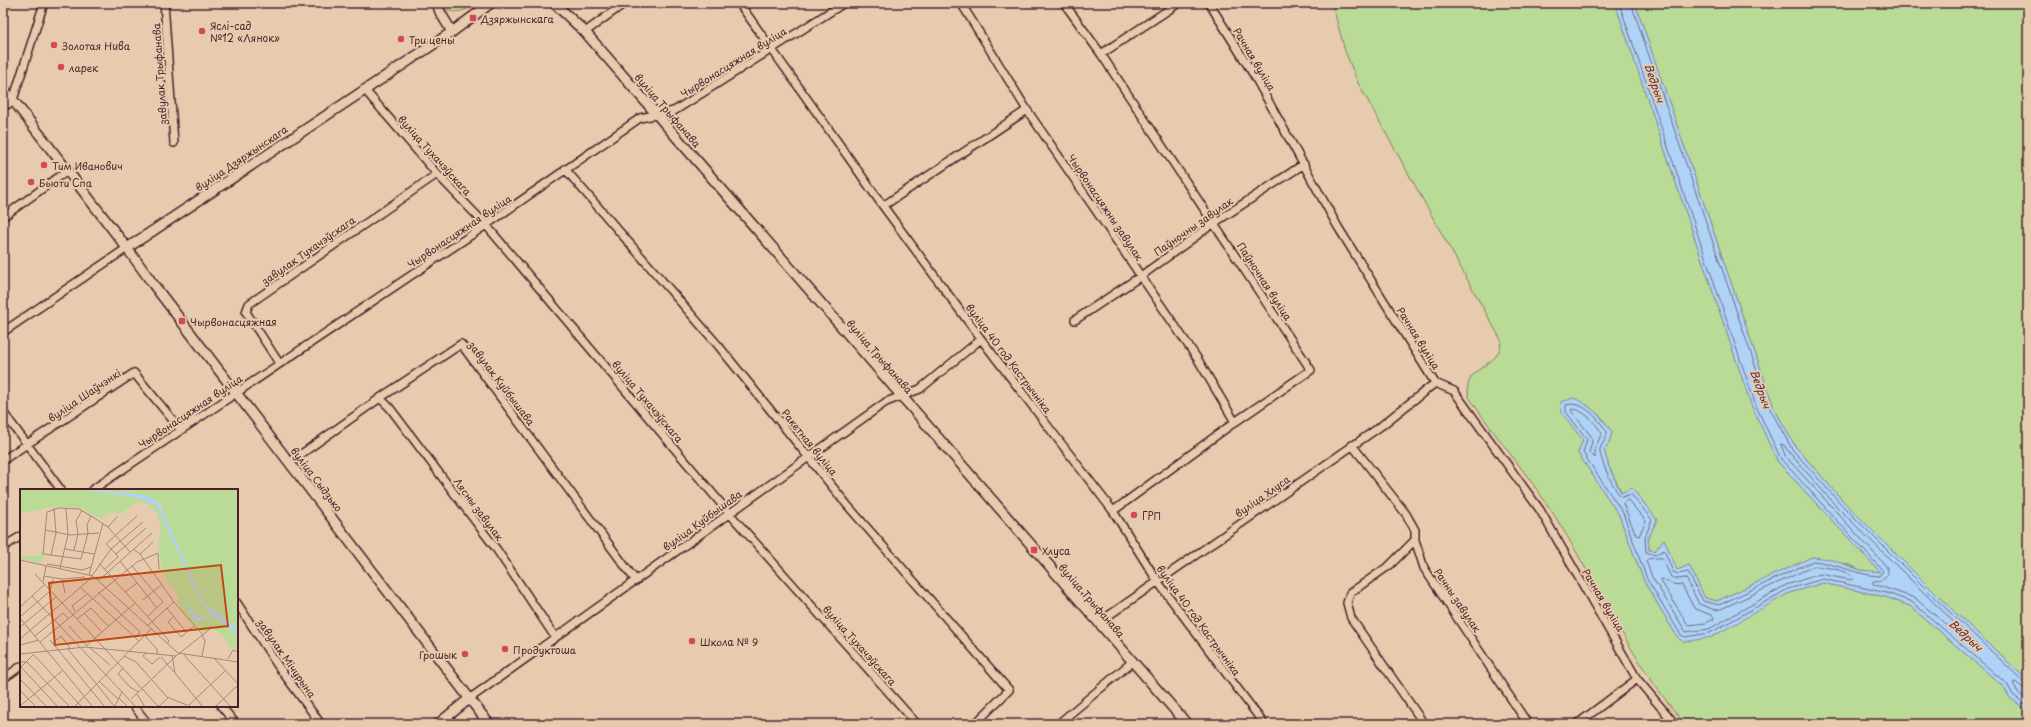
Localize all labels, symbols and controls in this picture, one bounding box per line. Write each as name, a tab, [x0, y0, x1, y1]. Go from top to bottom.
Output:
place label: Дзяржынскага	[480, 11, 555, 26]
marker: Дзяржынскага	[468, 13, 478, 23]
place label: Яслі-сад №12 «Лянок»	[210, 18, 280, 45]
street label: завулак Трыфанава	[148, 22, 171, 126]
street label: Чырвонасцяжная вуліца	[677, 23, 790, 102]
street label: Рачная вуліца	[1229, 25, 1280, 95]
marker: Яслі-сад №12 «Лянок»	[197, 26, 207, 36]
place label: Три цены	[409, 32, 455, 47]
marker: Три цены	[396, 34, 406, 44]
place label: Золотая Нива	[62, 38, 131, 53]
marker: Золотая Нива	[49, 40, 59, 50]
place label: ларек	[68, 60, 98, 75]
water label: Ведрыч	[1640, 61, 1670, 106]
marker: ларек	[56, 62, 66, 72]
street label: вуліца Трыфанава	[631, 70, 705, 152]
street label: вуліца Тухачэўскага	[394, 112, 476, 200]
street label: вуліца Дзяржынскага	[192, 121, 291, 195]
street label: Чырвонасцяжны завулак	[1064, 151, 1147, 264]
place label: Тим Иванович	[52, 158, 123, 173]
marker: Тим Иванович	[39, 160, 49, 170]
place label: Бьюти Спа	[39, 175, 93, 190]
marker: Бьюти Спа	[26, 177, 36, 187]
street label: Чырвонасцяжная вуліца	[404, 190, 515, 272]
street label: Паўночны завулак	[1150, 193, 1236, 260]
street label: завулак Тухачэўскага	[257, 212, 359, 289]
street label: Паўночная вуліца	[1233, 239, 1296, 324]
street label: вуліца 40 год Кастрычніка	[962, 300, 1056, 417]
street label: Рачная вуліца	[1393, 304, 1445, 373]
place label: Чырвонасцяжная	[190, 314, 277, 329]
marker: Чырвонасцяжная	[177, 316, 187, 326]
street label: вуліца Трыфанава	[843, 316, 917, 398]
street label: завулак Куйбышава	[464, 337, 539, 429]
street label: вуліца Тухачэўскага	[608, 357, 687, 447]
street label: вуліца Шаўчэнкі	[44, 365, 124, 426]
water label: Ведрыч	[1746, 367, 1776, 412]
street label: Чырвонасцяжная вуліца	[135, 370, 246, 452]
street label: Ракетная вуліца	[778, 406, 842, 480]
street label: вуліца Сыдзько	[287, 443, 347, 516]
street label: вуліца Хлуса	[1231, 471, 1294, 521]
street label: Лясны завулак	[450, 475, 508, 544]
street label: вуліца Куйбышава	[659, 486, 746, 555]
inset map	[20, 489, 238, 707]
place label: ГРП	[1142, 508, 1161, 523]
marker: ГРП	[1129, 510, 1139, 520]
place label: Хлуса	[1042, 543, 1071, 558]
marker: Хлуса	[1029, 545, 1039, 555]
street label: вуліца Трыфанава	[1055, 560, 1129, 642]
street label: вуліца 40 год Кастрычніка	[1153, 561, 1245, 680]
street label: Рачны завулак	[1430, 565, 1485, 636]
street label: Рачная вуліца	[1578, 566, 1629, 636]
street label: вуліца Тухачэўскага	[819, 602, 901, 690]
street label: завулак Мічурына	[253, 615, 320, 702]
water label: Ведрыч	[1945, 615, 1987, 656]
place label: Школа № 9	[700, 634, 758, 649]
marker: Школа № 9	[687, 636, 697, 646]
place label: Продуктоша	[513, 642, 577, 657]
marker: Продуктоша	[500, 644, 510, 654]
place label: Грошык	[419, 647, 457, 662]
marker: Грошык	[460, 649, 470, 659]

